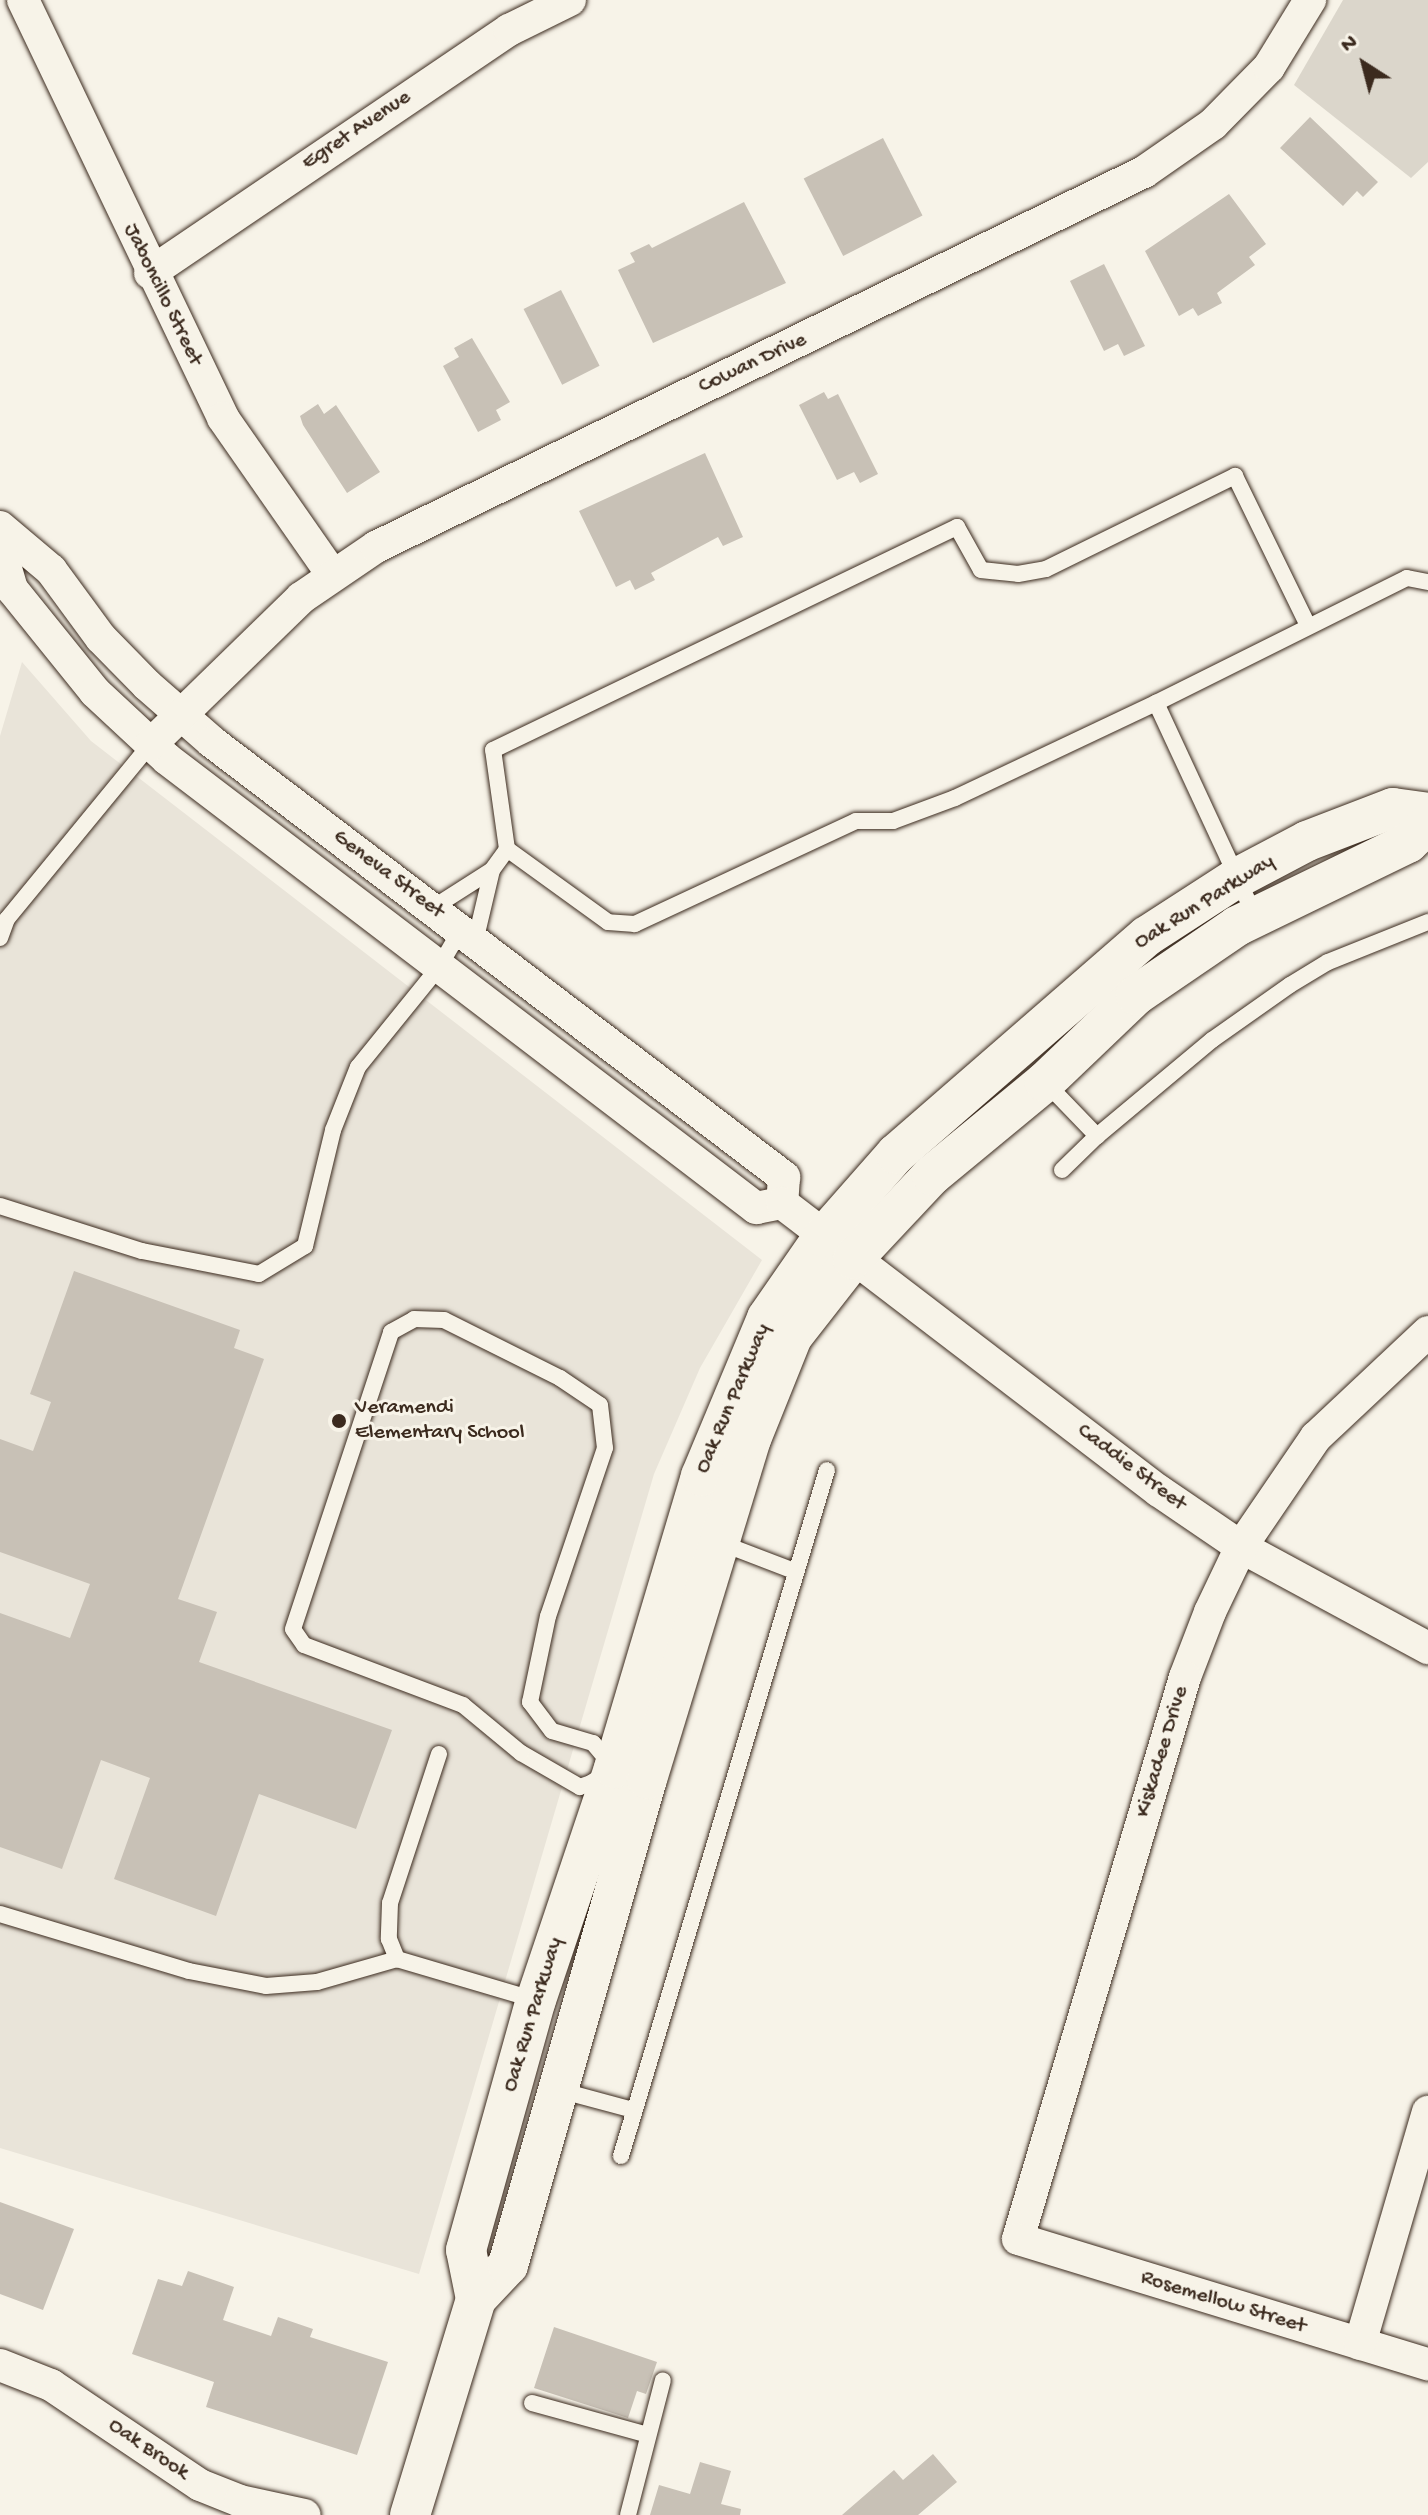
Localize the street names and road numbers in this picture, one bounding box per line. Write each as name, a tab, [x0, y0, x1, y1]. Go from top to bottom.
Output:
street label: Egret Avenue	[298, 85, 416, 177]
street label: Jaboncillo Street	[116, 220, 208, 370]
street label: Cowan Drive	[695, 327, 811, 401]
street label: Geneva Street	[327, 824, 449, 926]
street label: Oak Run Parkway	[1130, 849, 1280, 957]
street label: Oak Run Parkway	[691, 1320, 777, 1478]
street label: Caddie Street	[1071, 1418, 1191, 1518]
street label: Kiskadee Drive	[1131, 1683, 1195, 1821]
street label: Oak Run Parkway	[498, 1935, 570, 2095]
street label: Rosemellow Street	[1137, 2265, 1309, 2341]
street label: Oak Brook	[102, 2413, 194, 2487]

